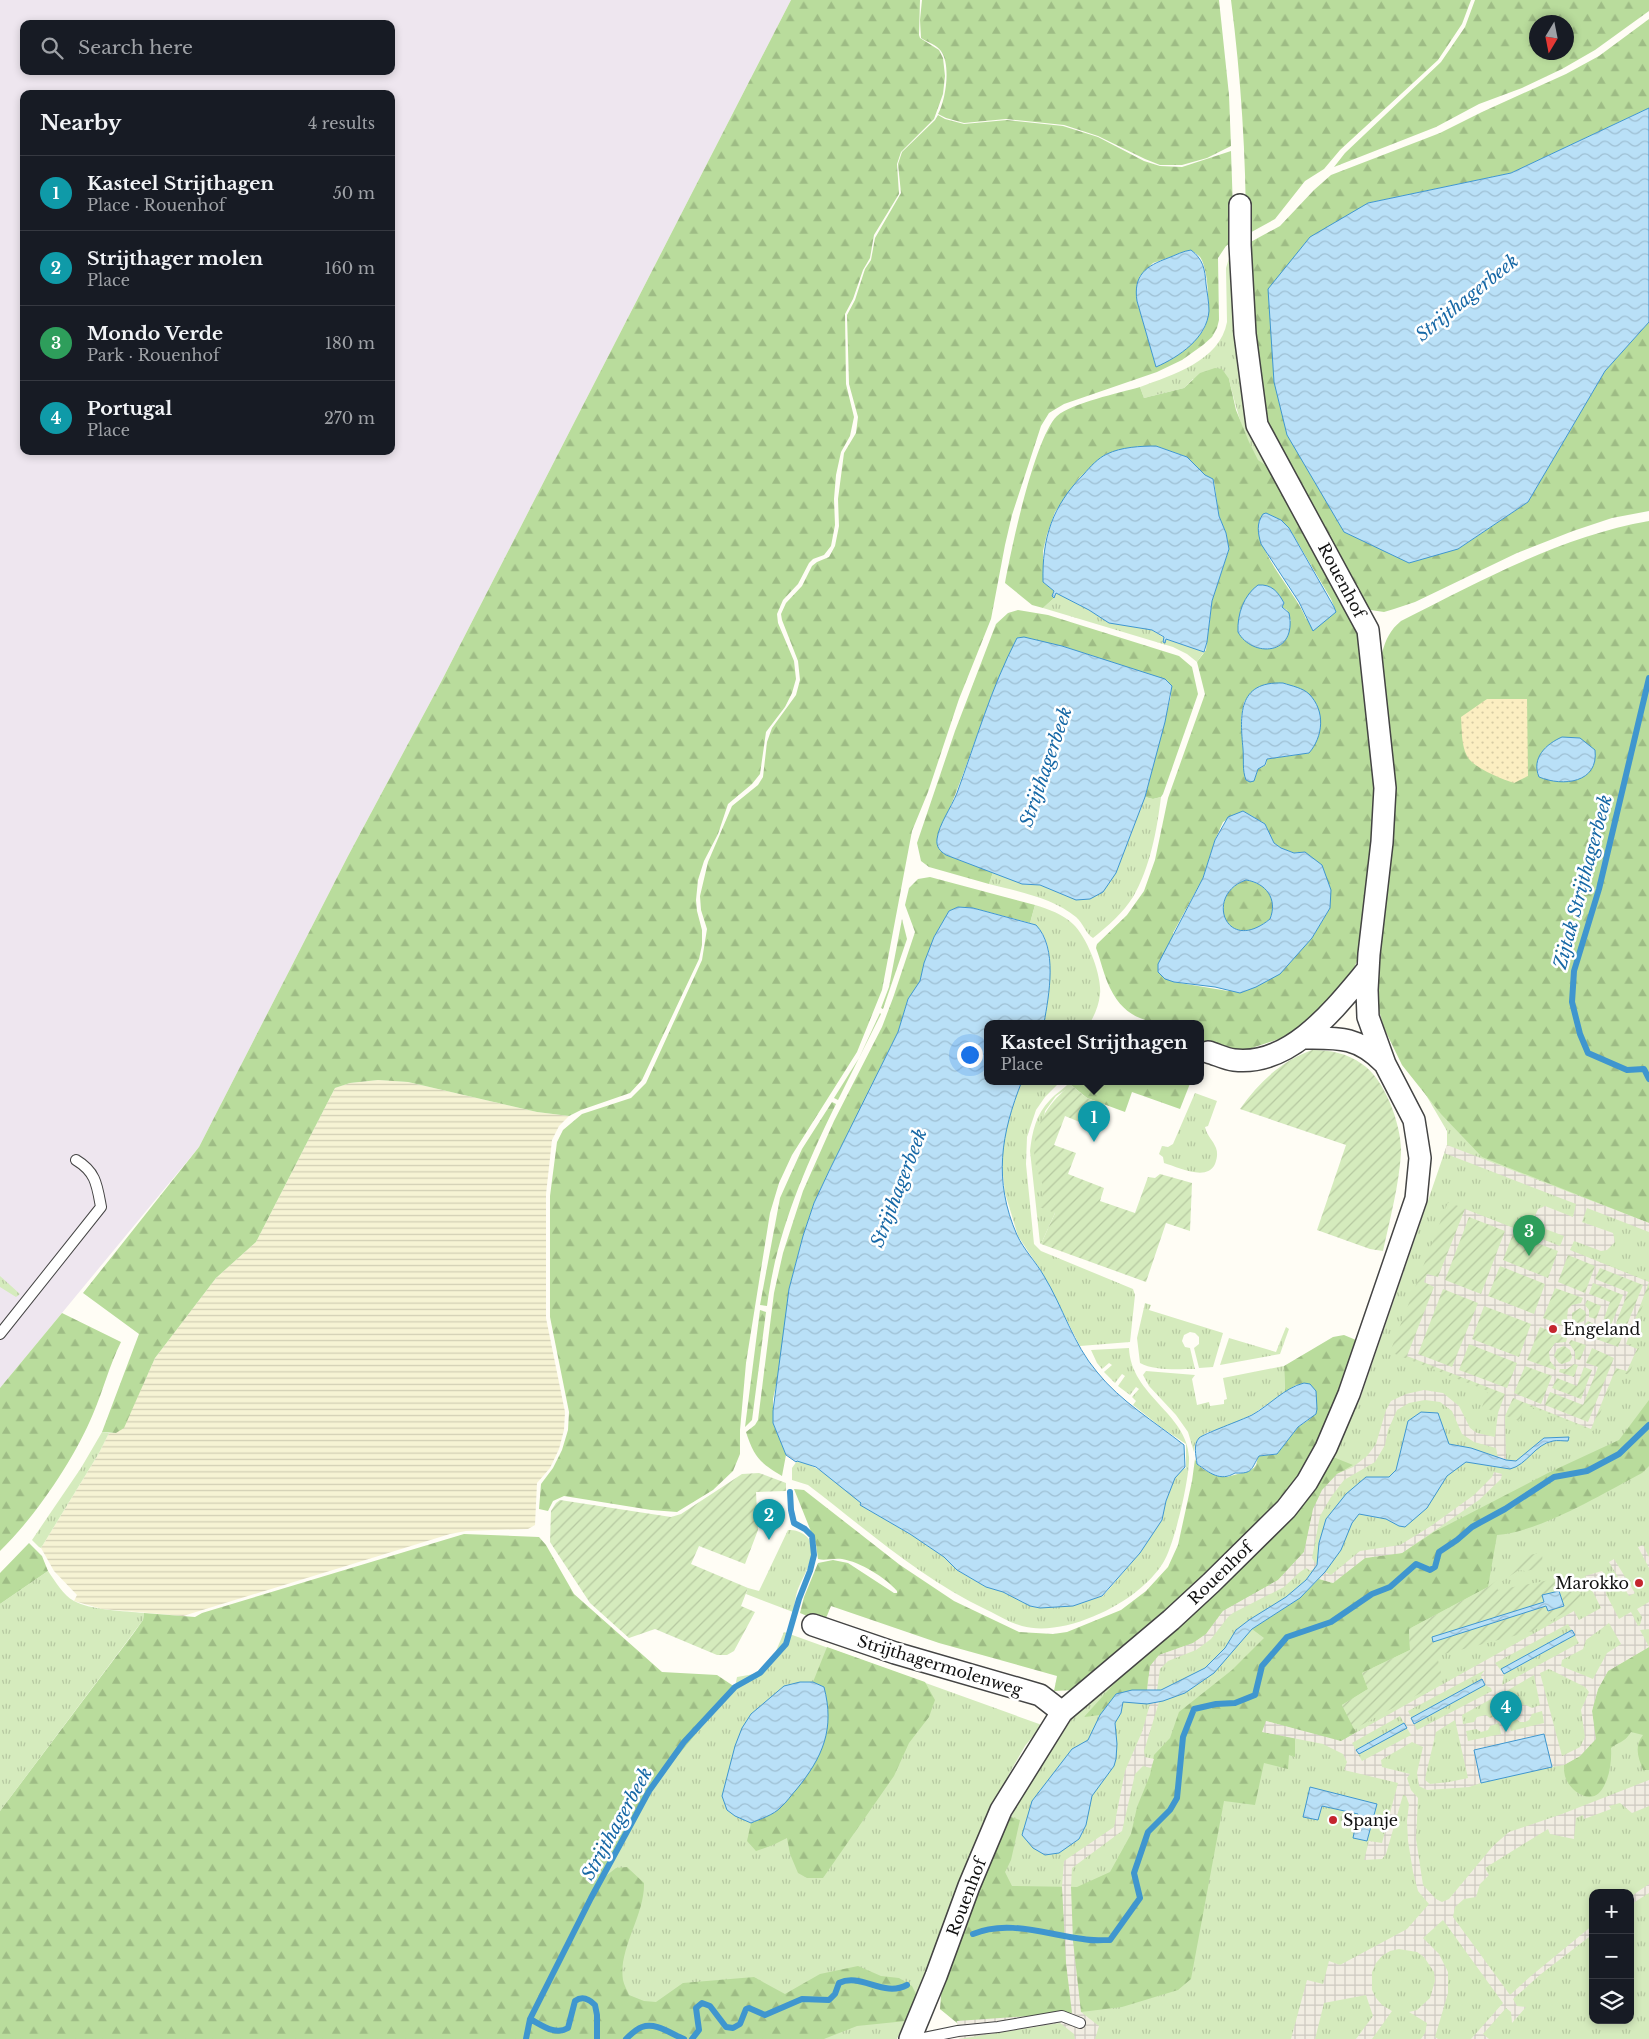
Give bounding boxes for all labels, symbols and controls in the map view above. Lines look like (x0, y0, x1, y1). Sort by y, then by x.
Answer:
north arrow (1529, 15, 1574, 60)
search box (20, 20, 395, 75)
icon: search (38, 34, 66, 62)
text: Search here (78, 36, 193, 59)
text: Nearby (40, 110, 121, 136)
text: 4 results (308, 113, 375, 133)
text: Kasteel Strijthagen (87, 172, 274, 195)
text: 1 (53, 183, 59, 203)
text: 50 m (333, 183, 375, 203)
text: Place · Rouenhof (87, 195, 225, 215)
text: Strijthager molen (87, 247, 263, 270)
water label: Strijthagerbeek (1411, 250, 1523, 346)
text: 2 (51, 258, 61, 278)
text: 160 m (324, 258, 375, 278)
text: Place (87, 270, 130, 290)
text: Mondo Verde (87, 322, 223, 345)
text: 3 (51, 333, 61, 353)
text: 180 m (325, 333, 375, 353)
text: Park · Rouenhof (87, 345, 220, 365)
text: Portugal (87, 397, 172, 420)
text: 4 (51, 408, 61, 428)
text: 270 m (324, 408, 375, 428)
text: Place (87, 420, 130, 440)
street label: Rouenhof (1314, 539, 1371, 623)
water label: Strijthagerbeek (1015, 704, 1077, 830)
water label: Zijtak Strijthagerbeek (1549, 792, 1617, 973)
popup (984, 1020, 1204, 1085)
text: Kasteel Strijthagen (1000, 1031, 1188, 1054)
your location (957, 1042, 983, 1068)
text: Place (1000, 1054, 1043, 1074)
pin: 1 (1078, 1101, 1110, 1142)
water label: Strijthagerbeek (866, 1125, 932, 1251)
pin: 3 (1513, 1215, 1545, 1256)
place label: Engeland (1563, 1319, 1640, 1339)
marker: Engeland (1547, 1323, 1559, 1335)
pin: 2 (753, 1499, 785, 1540)
street label: Rouenhof (1184, 1536, 1258, 1609)
place label: Marokko (1555, 1573, 1629, 1593)
marker: Marokko (1633, 1577, 1645, 1589)
street label: Strijthagermolenweg (855, 1630, 1025, 1700)
pin: 4 (1490, 1691, 1522, 1732)
water label: Strijthagerbeek (577, 1764, 657, 1884)
place label: Spanje (1343, 1810, 1398, 1830)
marker: Spanje (1327, 1814, 1339, 1826)
street label: Rouenhof (942, 1853, 991, 1939)
map controls (1589, 1889, 1634, 2024)
button: + (1589, 1889, 1634, 1934)
button: − (1589, 1934, 1634, 1979)
button: layers (1589, 1979, 1634, 2024)

